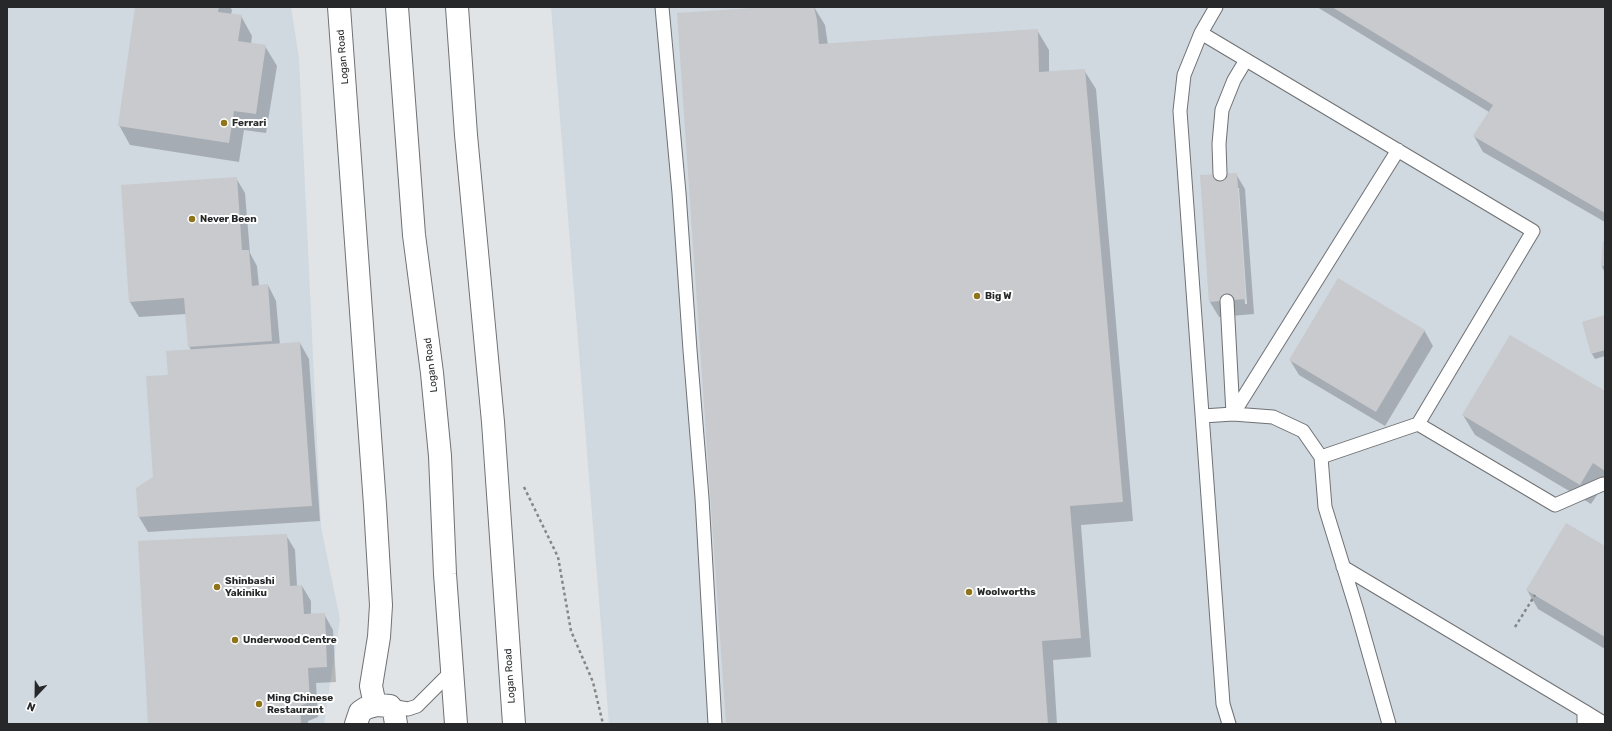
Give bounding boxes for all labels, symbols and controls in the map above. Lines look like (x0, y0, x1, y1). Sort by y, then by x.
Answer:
street label: Logan Road (335, 29, 351, 85)
place label: Ferrari (232, 117, 266, 129)
marker: Ferrari (219, 118, 229, 128)
place label: Never Been (200, 213, 257, 225)
marker: Never Been (187, 214, 197, 224)
place label: Big W (985, 290, 1012, 302)
marker: Big W (972, 291, 982, 301)
street label: Logan Road (422, 337, 440, 393)
place label: Shinbashi Yakiniku (225, 575, 275, 598)
marker: Shinbashi Yakiniku (212, 582, 222, 592)
place label: Woolworths (977, 586, 1036, 598)
marker: Woolworths (964, 587, 974, 597)
place label: Underwood Centre (243, 634, 337, 646)
marker: Underwood Centre (230, 635, 240, 645)
street label: Logan Road (502, 648, 518, 704)
north arrow (16, 675, 56, 715)
place label: Ming Chinese Restaurant (267, 692, 333, 716)
text: N (25, 699, 37, 714)
marker: Ming Chinese Restaurant (254, 699, 264, 709)

